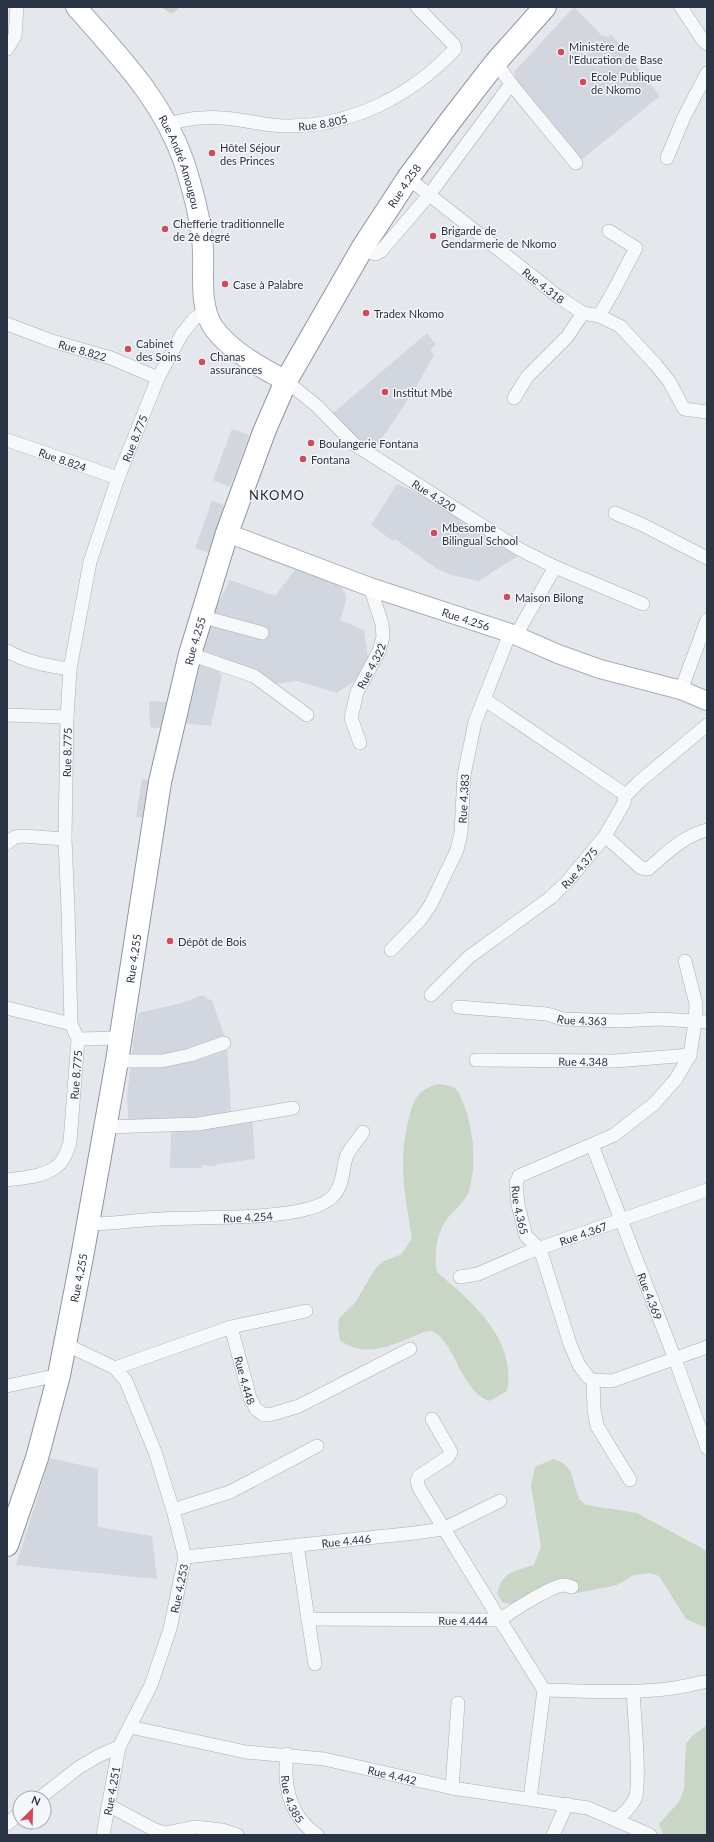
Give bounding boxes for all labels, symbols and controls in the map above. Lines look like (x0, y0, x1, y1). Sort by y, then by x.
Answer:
place label: Ministère de l'Education de Base (569, 40, 663, 66)
marker: Ministère de l'Education de Base (556, 47, 566, 57)
place label: Ecole Publique de Nkomo (591, 70, 662, 96)
marker: Ecole Publique de Nkomo (578, 77, 588, 87)
street label: Rue 8.805 (298, 111, 349, 132)
street label: Rue André Amougou (157, 112, 203, 210)
place label: Hôtel Séjour des Princes (220, 141, 280, 167)
marker: Hôtel Séjour des Princes (207, 148, 217, 158)
street label: Rue 4.258 (384, 161, 423, 209)
place label: Chefferie traditionnelle de 2è degré (173, 217, 285, 243)
marker: Chefferie traditionnelle de 2è degré (160, 224, 170, 234)
place label: Brigarde de Gendarmerie de Nkomo (441, 224, 557, 250)
marker: Brigarde de Gendarmerie de Nkomo (428, 231, 438, 241)
street label: Rue 4.318 (520, 265, 567, 306)
place label: Case à Palabre (233, 278, 303, 291)
marker: Case à Palabre (220, 279, 230, 289)
place label: Tradex Nkomo (374, 307, 444, 320)
marker: Tradex Nkomo (361, 308, 371, 318)
street label: Rue 8.822 (57, 337, 108, 363)
place label: Cabinet des Soins (136, 337, 181, 363)
marker: Cabinet des Soins (123, 344, 133, 354)
place label: Chanas assurances (210, 350, 263, 376)
marker: Chanas assurances (197, 357, 207, 367)
place label: Institut Mbé (393, 386, 453, 399)
marker: Institut Mbé (380, 387, 390, 397)
street label: Rue 8.775 (119, 413, 149, 463)
place label: Boulangerie Fontana (319, 437, 418, 450)
marker: Boulangerie Fontana (306, 438, 316, 448)
street label: Rue 8.824 (37, 445, 89, 473)
place label: Fontana (311, 453, 350, 466)
marker: Fontana (298, 454, 308, 464)
street label: Rue 4.320 (410, 476, 459, 514)
district label: NKOMO (249, 487, 305, 503)
place label: Mbesombe Bilingual School (442, 521, 518, 547)
marker: Mbesombe Bilingual School (429, 528, 439, 538)
place label: Maison Bilong (515, 591, 584, 604)
marker: Maison Bilong (502, 592, 512, 602)
street label: Rue 4.256 (440, 605, 492, 632)
street label: Rue 4.255 (181, 615, 208, 666)
street label: Rue 4.322 (354, 641, 387, 691)
street label: Rue 8.775 (60, 728, 73, 777)
street label: Rue 4.383 (455, 773, 471, 824)
street label: Rue 4.375 (558, 844, 600, 891)
street label: Rue 4.255 (123, 933, 143, 984)
place label: Dépôt de Bois (178, 935, 247, 948)
marker: Dépôt de Bois (165, 936, 175, 946)
street label: Rue 4.363 (555, 1011, 607, 1027)
street label: Rue 8.775 (67, 1049, 84, 1100)
street label: Rue 4.348 (558, 1054, 608, 1067)
street label: Rue 4.365 (510, 1185, 532, 1236)
street label: Rue 4.254 (223, 1208, 274, 1224)
street label: Rue 4.367 (557, 1219, 609, 1247)
street label: Rue 4.255 (67, 1252, 89, 1303)
street label: Rue 4.369 (636, 1271, 666, 1322)
street label: Rue 4.448 (233, 1354, 259, 1407)
street label: Rue 4.446 (321, 1531, 371, 1549)
street label: Rue 4.253 (167, 1563, 190, 1614)
street label: Rue 4.444 (438, 1613, 489, 1626)
street label: Rue 4.442 (367, 1763, 418, 1786)
street label: Rue 4.251 (100, 1765, 122, 1816)
street label: Rue 4.385 (280, 1775, 307, 1825)
north arrow (12, 1790, 52, 1830)
text: N (30, 1793, 43, 1808)

